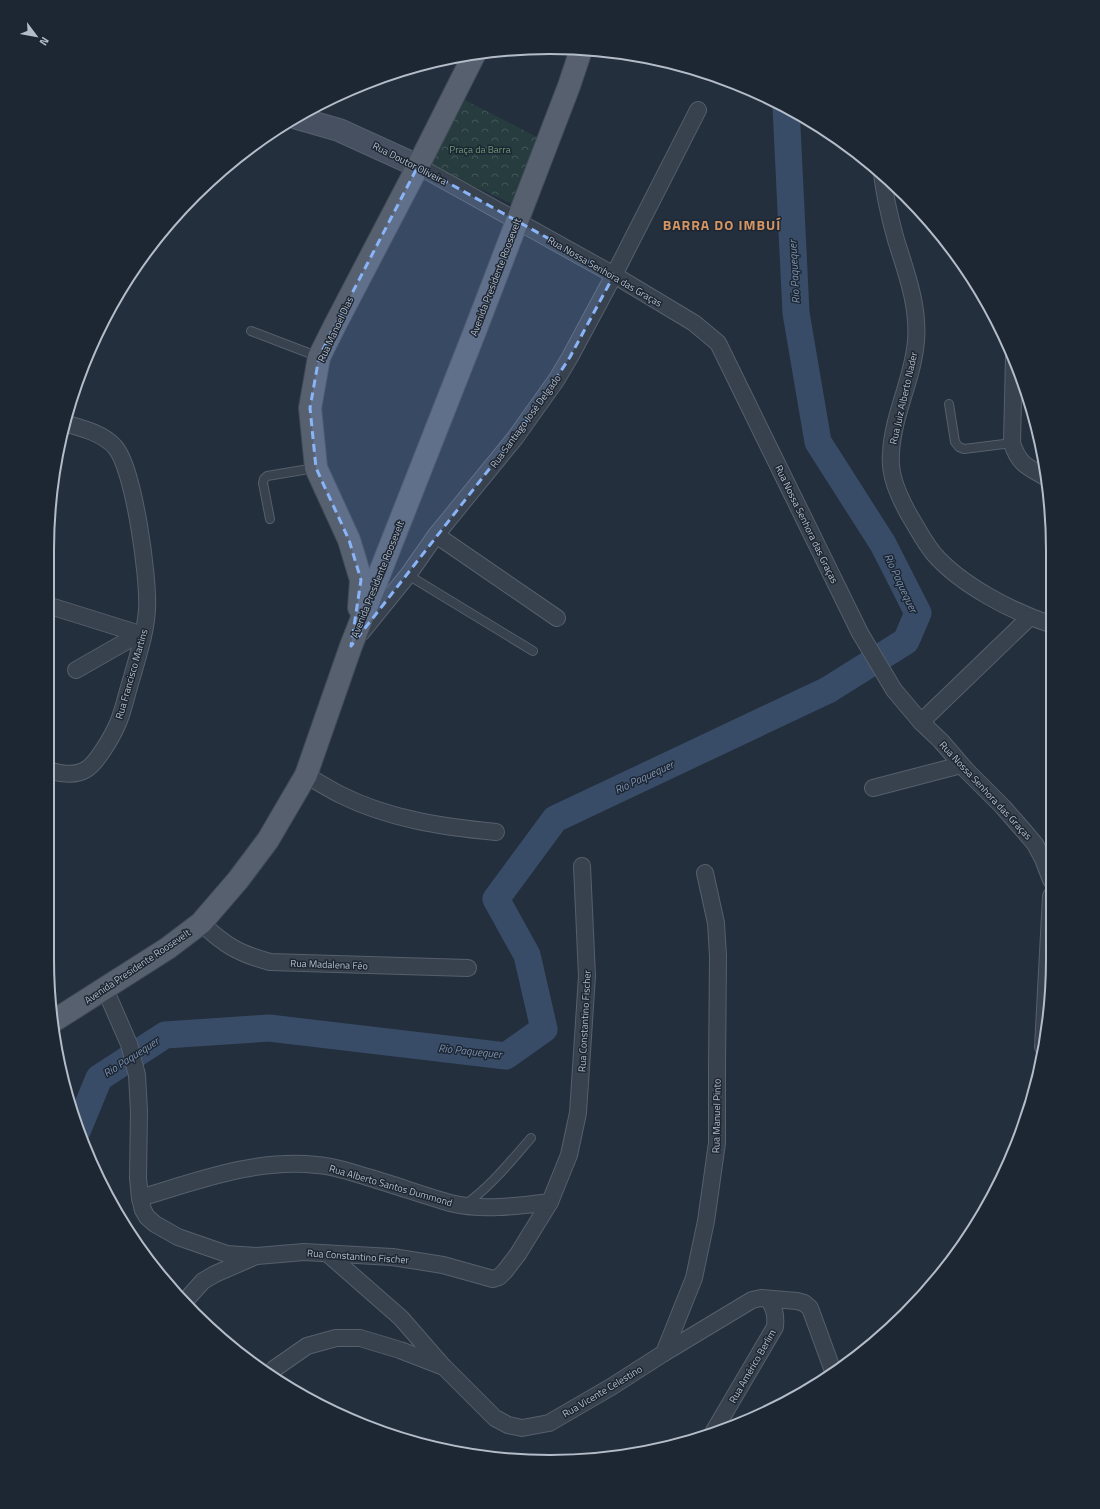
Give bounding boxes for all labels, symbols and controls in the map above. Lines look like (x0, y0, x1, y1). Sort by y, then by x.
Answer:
north arrow (16, 16, 56, 56)
text: N (36, 34, 53, 49)
street label: Rua Doutor Oliveira (370, 138, 450, 189)
park label: Praça da Barra (449, 142, 511, 157)
district label: BARRA DO IMBUÍ (663, 214, 781, 235)
street label: Avenida Presidente Roosevelt (466, 216, 525, 338)
street label: Rua Nossa Senhora das Graças (545, 232, 665, 311)
water label: Rio Paquequer (784, 238, 804, 304)
street label: Rua Manoel Dias (314, 294, 357, 364)
street label: Rua Juiz Alberto Nader (886, 350, 922, 446)
street label: Rua Santiago José Delgado (486, 371, 564, 471)
street label: Rua Nossa Senhora das Graças (771, 462, 842, 586)
street label: Avenida Presidente Roosevelt (347, 518, 408, 640)
water label: Rio Paquequer (880, 551, 922, 616)
street label: Rua Francisco Martins (111, 627, 152, 721)
street label: Rua Nossa Senhora das Graças (936, 738, 1036, 843)
water label: Rio Paquequer (612, 756, 677, 798)
street label: Avenida Presidente Roosevelt (81, 925, 194, 1008)
street label: Rua Madalena Féo (290, 956, 368, 973)
street label: Rua Constantino Fischer (574, 969, 595, 1072)
water label: Rio Paquequer (100, 1032, 163, 1081)
water label: Rio Paquequer (438, 1040, 504, 1062)
street label: Rua Manuel Pinto (708, 1079, 725, 1153)
street label: Rua Alberto Santos Dummond (328, 1161, 454, 1210)
street label: Rua Constantino Fischer (307, 1245, 410, 1268)
street label: Rua Américo Berlim (725, 1327, 780, 1406)
street label: Rua Vicente Celestino (559, 1362, 645, 1421)

